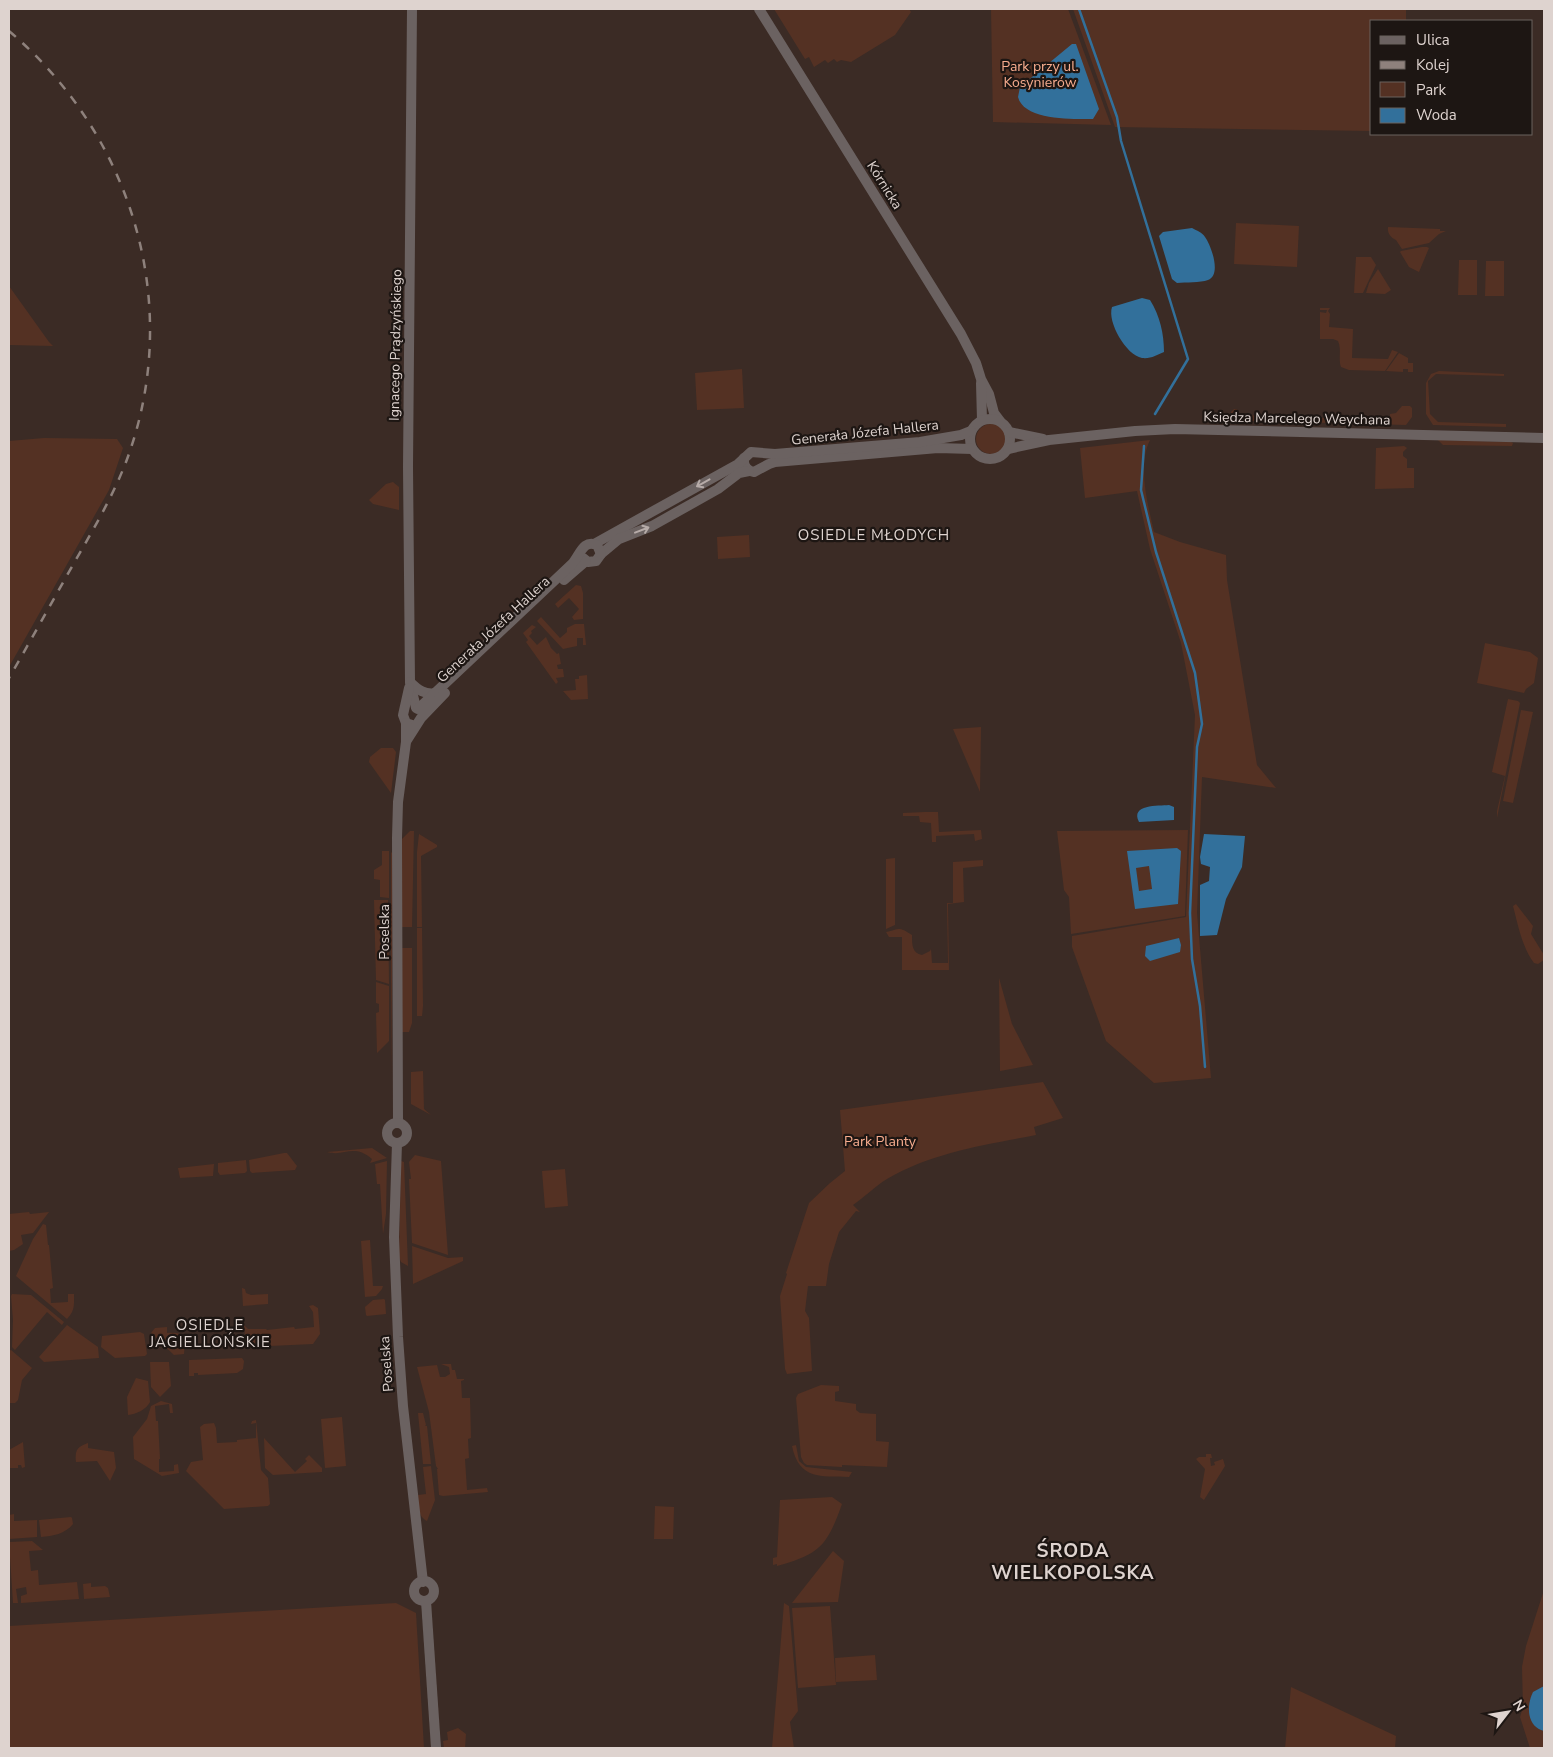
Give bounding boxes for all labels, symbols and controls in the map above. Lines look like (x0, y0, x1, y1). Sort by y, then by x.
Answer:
legend (1370, 20, 1533, 135)
text: Ulica (1416, 30, 1450, 50)
text: Kolej (1416, 55, 1449, 75)
park label: Park przy ul. Kosynierów (1001, 57, 1079, 92)
text: Park (1416, 80, 1446, 100)
text: Woda (1416, 105, 1457, 125)
street label: Kórnicka (862, 158, 907, 213)
street label: Ignacego Prądzyńskiego (385, 269, 406, 421)
street label: Księdza Marcelego Weychana (1203, 407, 1391, 430)
street label: Generała Józefa Hallera (790, 415, 940, 450)
one-way arrow (696, 479, 710, 489)
one-way arrow (634, 525, 649, 534)
district label: OSIEDLE MŁODYCH (798, 525, 950, 545)
street label: Generała Józefa Hallera (433, 572, 554, 687)
street label: Poselska (375, 904, 394, 960)
park label: Park Planty (844, 1132, 917, 1151)
district label: OSIEDLE JAGIELLOŃSKIE (148, 1315, 271, 1352)
street label: Poselska (375, 1336, 398, 1392)
district label: ŚRODA WIELKOPOLSKA (991, 1538, 1155, 1586)
north arrow (1483, 1687, 1533, 1737)
text: N (1508, 1696, 1530, 1715)

